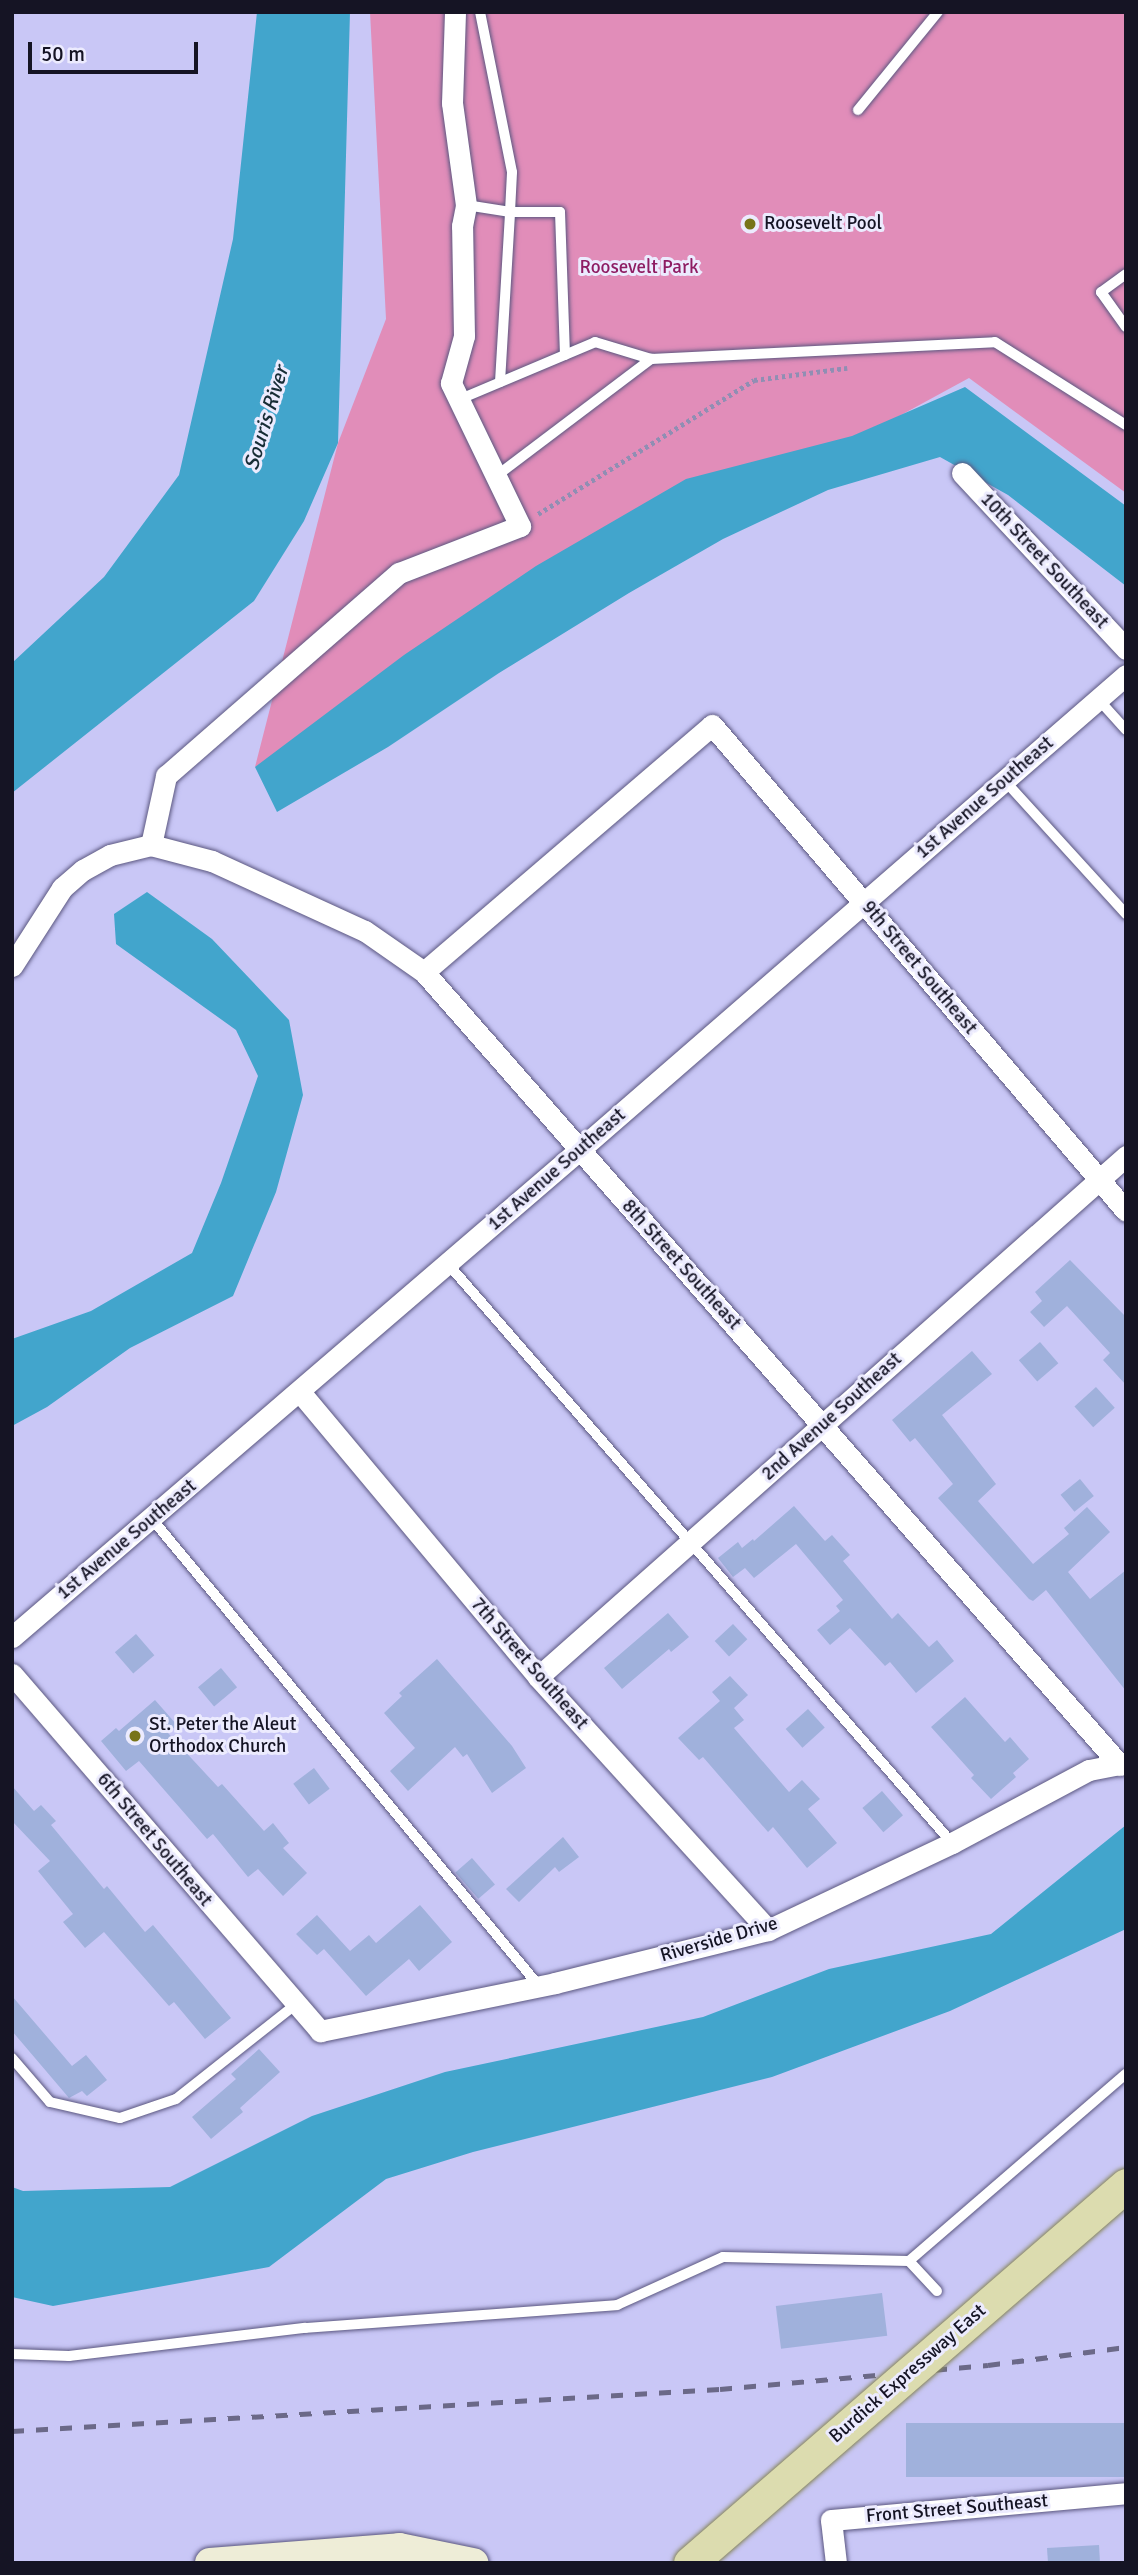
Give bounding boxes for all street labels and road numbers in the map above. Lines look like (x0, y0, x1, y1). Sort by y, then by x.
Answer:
street label: 10th Street Southeast (975, 488, 1113, 634)
street label: 1st Avenue Southeast (912, 732, 1058, 864)
street label: 9th Street Southeast (857, 897, 981, 1039)
street label: 1st Avenue Southeast (484, 1104, 630, 1236)
street label: 8th Street Southeast (617, 1195, 745, 1335)
street label: 2nd Avenue Southeast (757, 1348, 907, 1486)
street label: 1st Avenue Southeast (53, 1475, 201, 1605)
street label: 7th Street Southeast (466, 1593, 592, 1735)
street label: 6th Street Southeast (92, 1769, 216, 1911)
street label: Riverside Drive (658, 1912, 780, 1968)
street label: Burdick Expressway East (825, 2300, 991, 2448)
street label: Front Street Southeast (865, 2490, 1049, 2528)

